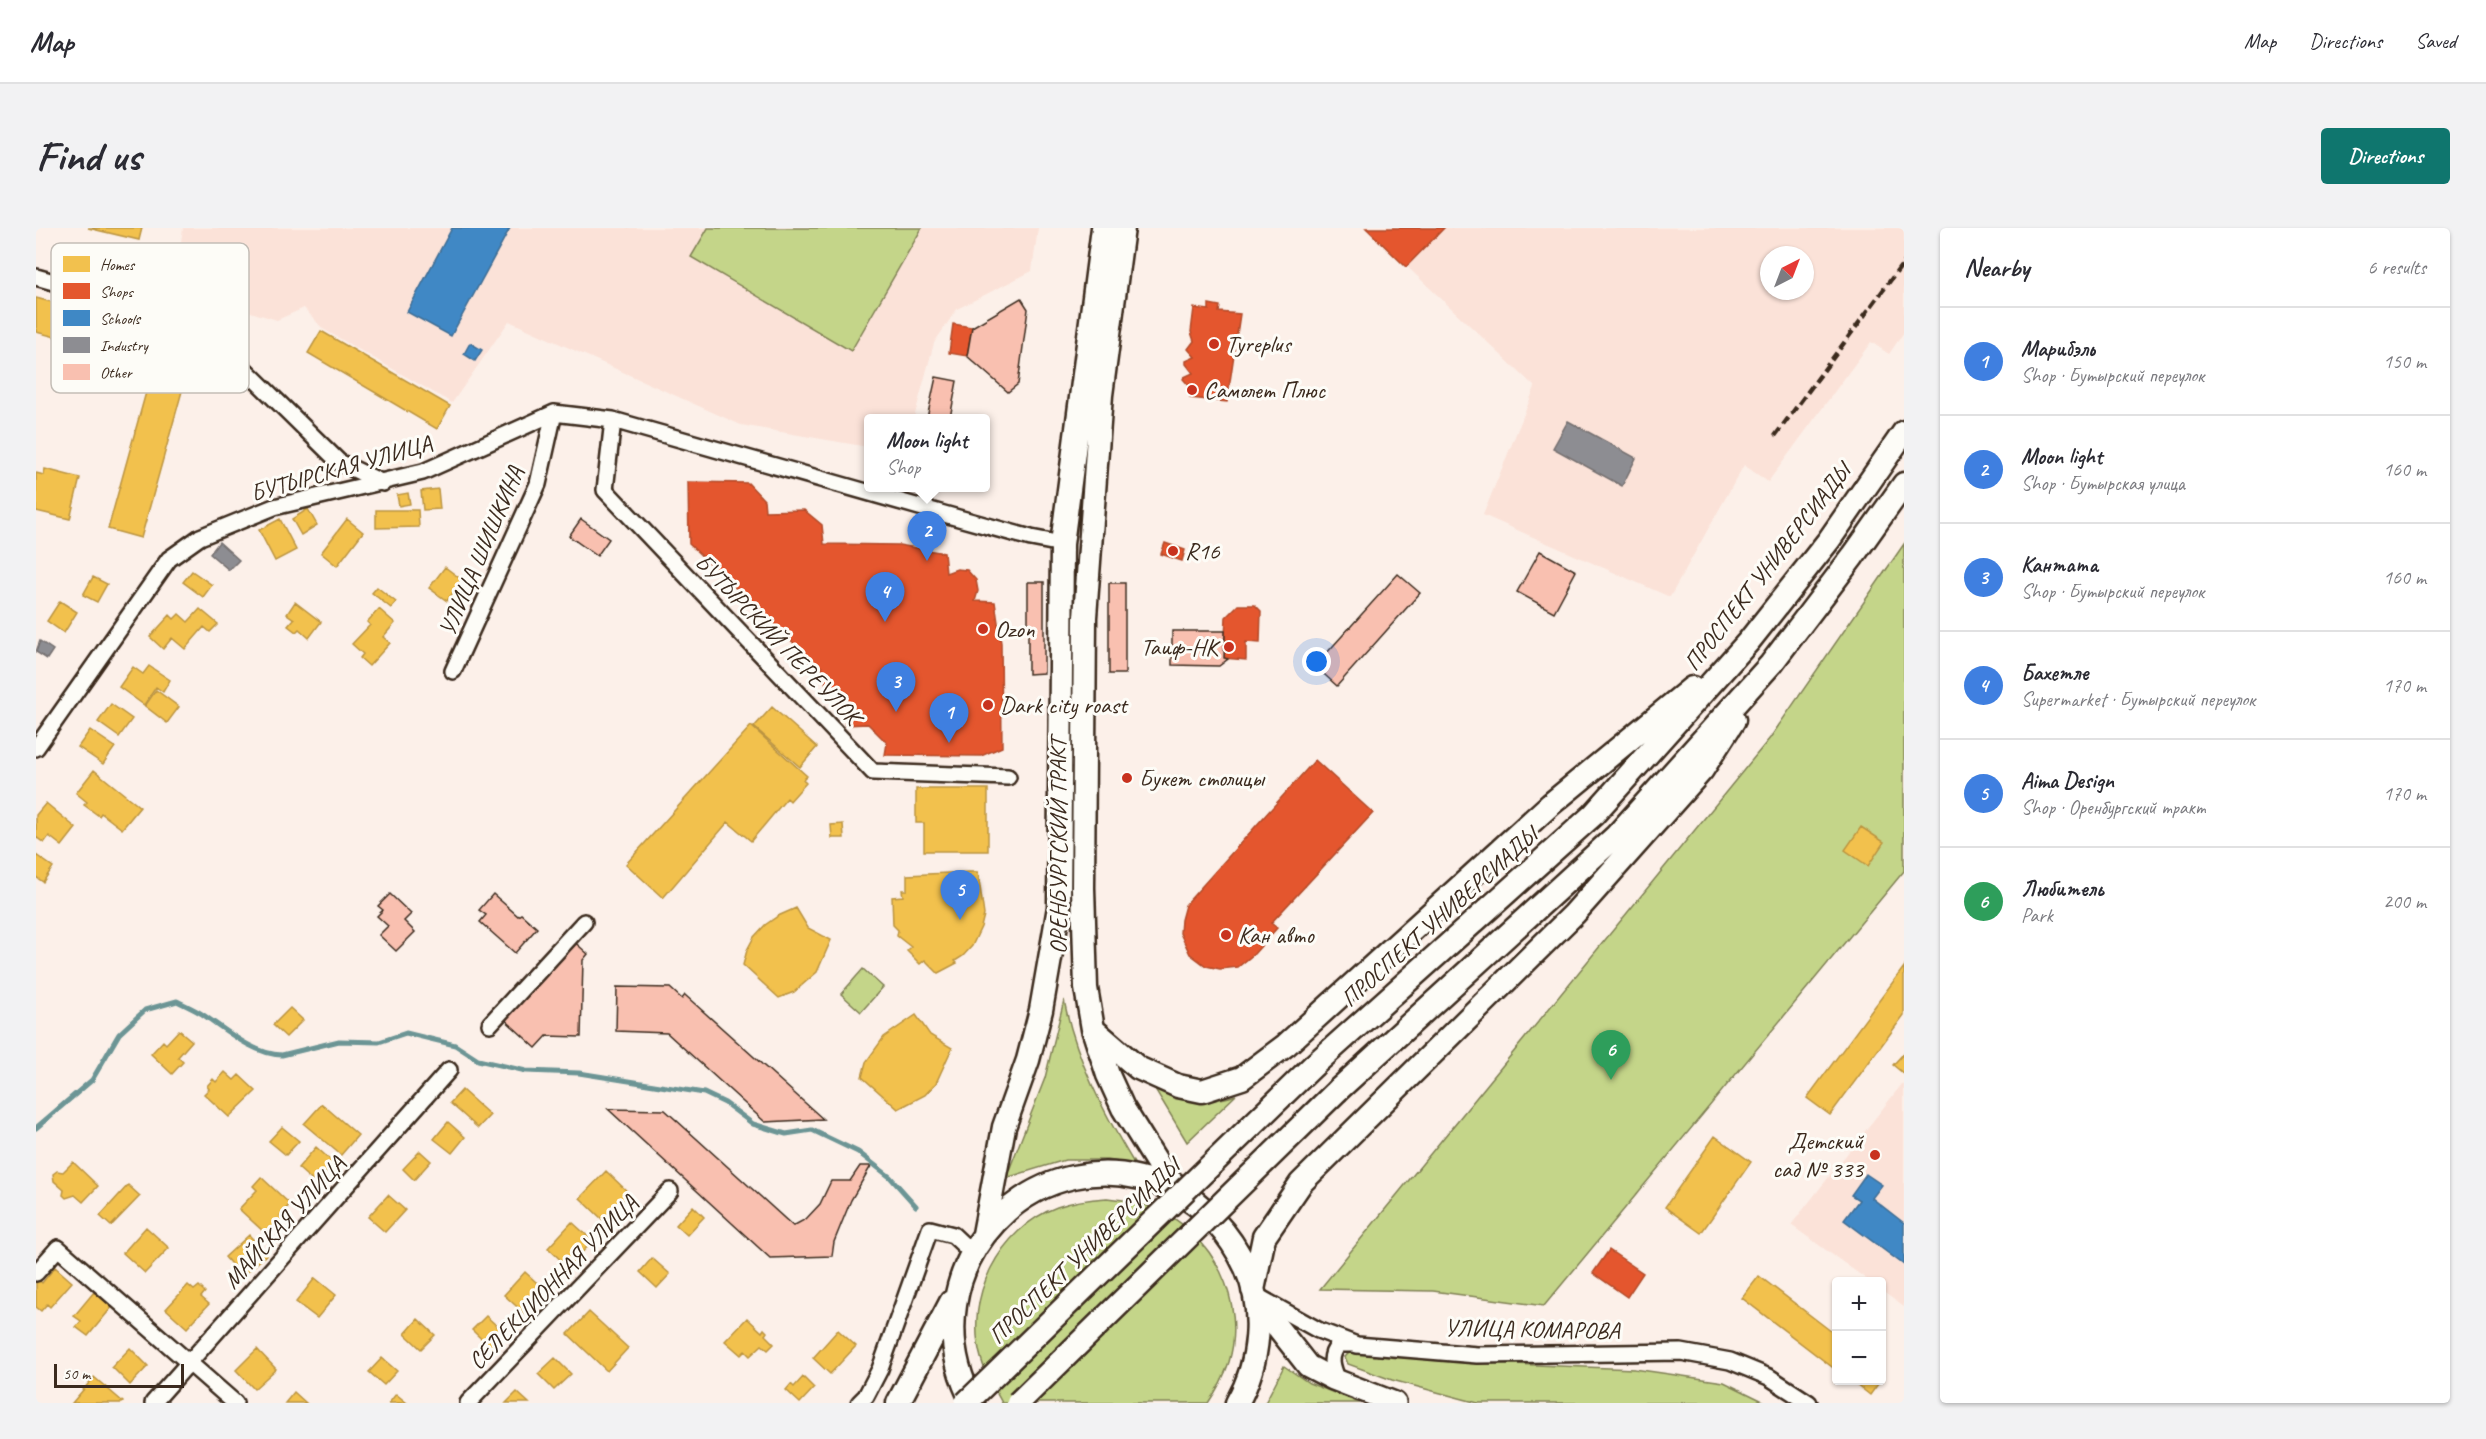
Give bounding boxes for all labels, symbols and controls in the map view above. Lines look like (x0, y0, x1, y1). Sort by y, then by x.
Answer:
text: Map (30, 24, 73, 59)
text: Map (2244, 28, 2276, 54)
text: Directions (2309, 28, 2382, 54)
text: Saved (2415, 28, 2456, 54)
button: Directions (2321, 128, 2450, 184)
text: Find us (36, 130, 141, 183)
legend (51, 243, 249, 393)
north arrow (1760, 246, 1814, 300)
text: Nearby (1964, 251, 2029, 284)
text: Homes (100, 255, 136, 275)
text: 6 results (2367, 255, 2426, 280)
text: Shops (100, 282, 134, 302)
text: Schools (100, 309, 141, 329)
place label: Tyreplus (1226, 329, 1292, 359)
text: Марибэль (2021, 335, 2095, 363)
text: Industry (100, 336, 149, 356)
marker: Tyreplus (1207, 337, 1221, 351)
text: 1 (1979, 349, 1988, 374)
text: 150 m (2383, 349, 2426, 374)
text: Other (100, 363, 133, 383)
text: Shop · Бутырский переулок (2021, 363, 2204, 388)
place label: Самолет Плюс (1204, 375, 1326, 405)
marker: Самолет Плюс (1185, 383, 1199, 397)
popup (864, 414, 990, 492)
text: Moon light (886, 427, 968, 455)
street label: БУТЫРСКАЯ УЛИЦА (247, 428, 436, 508)
text: Moon light (2021, 443, 2102, 471)
street label: ПРОСПЕКТ УНИВЕРСИАДЫ (1677, 454, 1860, 677)
text: Shop (886, 455, 920, 480)
text: 2 (1979, 457, 1988, 482)
text: 160 m (2383, 457, 2426, 482)
street label: УЛИЦА ШИШКИНА (432, 461, 531, 640)
text: Shop · Бутырская улица (2021, 471, 2185, 496)
pin: 2 (908, 512, 946, 561)
place label: R16 (1185, 536, 1221, 566)
marker: R16 (1166, 544, 1180, 558)
street label: БУТЫРСКИЙ ПЕРЕУЛОК (689, 547, 871, 734)
text: Кантата (2021, 551, 2098, 579)
text: 3 (1979, 565, 1988, 590)
text: 160 m (2383, 565, 2426, 590)
pin: 4 (866, 572, 904, 622)
text: Shop · Бутырский переулок (2021, 579, 2204, 604)
place label: Ozon (995, 614, 1035, 644)
marker: Ozon (976, 622, 990, 636)
place label: Таиф-НК (1141, 632, 1221, 662)
marker: Таиф-НК (1222, 640, 1236, 654)
your location (1302, 647, 1331, 676)
text: Бахетле (2021, 659, 2089, 687)
pin: 3 (876, 662, 916, 712)
text: 4 (1979, 673, 1988, 698)
text: 170 m (2383, 673, 2426, 698)
text: Supermarket · Бутырский переулок (2021, 687, 2255, 712)
place label: Dark city roast (1000, 690, 1129, 720)
pin: 1 (930, 694, 968, 743)
marker: Dark city roast (981, 698, 995, 712)
street label: ОРЕНБУРГСКИЙ ТРАКТ (1043, 733, 1073, 954)
place label: Букет столицы (1139, 763, 1266, 793)
text: Aima Design (2021, 767, 2114, 795)
marker: Букет столицы (1120, 771, 1134, 785)
text: 5 (1979, 781, 1988, 806)
text: 170 m (2383, 781, 2426, 806)
text: Shop · Оренбургский тракт (2021, 795, 2205, 820)
street label: ПРОСПЕКТ УНИВЕРСИАДЫ (1334, 818, 1547, 1013)
pin: 5 (940, 870, 980, 920)
text: Любитель (2021, 875, 2104, 903)
text: 6 (1979, 889, 1988, 914)
text: 200 m (2383, 889, 2426, 914)
text: Park (2021, 903, 2053, 928)
place label: Кан авто (1238, 920, 1315, 950)
marker: Кан авто (1219, 928, 1233, 942)
pin: 6 (1592, 1030, 1630, 1080)
place label: Детский сад № 333 (1773, 1126, 1865, 1184)
marker: Детский сад № 333 (1868, 1148, 1882, 1162)
street label: МАЙСКАЯ УЛИЦА (216, 1149, 352, 1295)
street label: ПРОСПЕКТ УНИВЕРСИАДЫ (982, 1149, 1189, 1350)
street label: СЕЛЕКЦИОННАЯ УЛИЦА (462, 1188, 645, 1376)
map controls (1832, 1277, 1886, 1385)
button: + (1832, 1277, 1886, 1331)
street label: УЛИЦА КОМАРОВА (1444, 1312, 1621, 1346)
button: − (1832, 1331, 1886, 1385)
scale bar (54, 1361, 184, 1388)
text: 50 m (63, 1364, 90, 1384)

